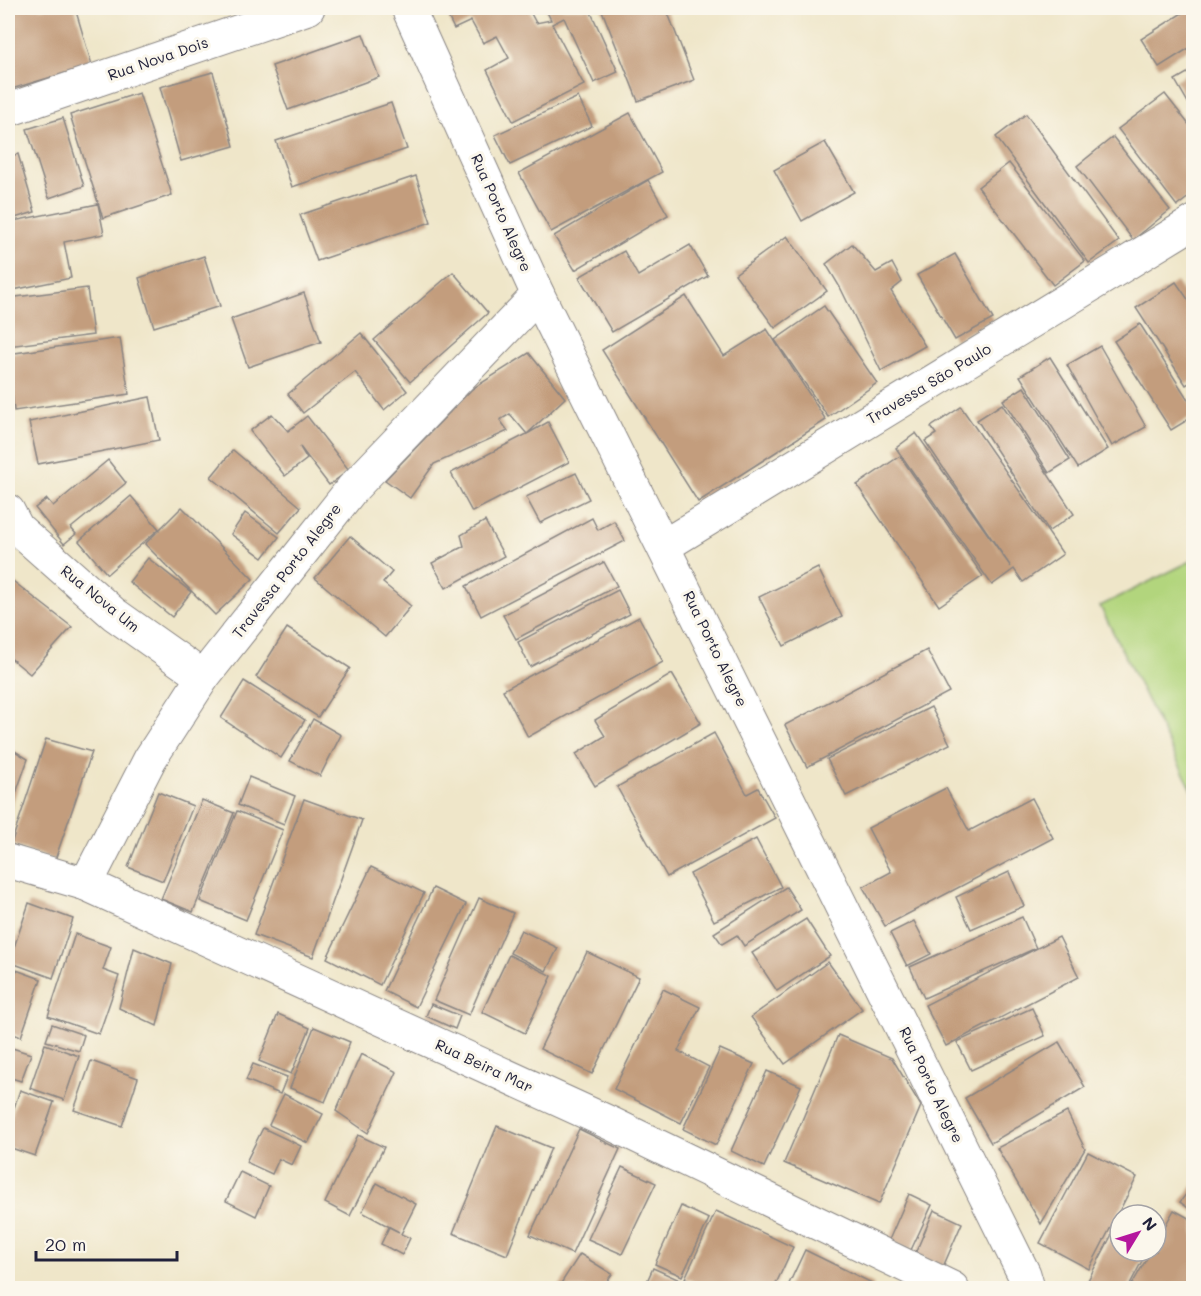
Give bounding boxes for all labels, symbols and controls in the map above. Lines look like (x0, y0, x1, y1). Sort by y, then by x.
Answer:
street label: Rua Nova Dois (105, 31, 211, 85)
street label: Rua Porto Alegre (467, 151, 537, 275)
street label: Travessa São Paulo (862, 338, 995, 428)
street label: Travessa Porto Alegre (227, 499, 345, 642)
street label: Rua Nova Um (57, 560, 144, 636)
street label: Rua Porto Alegre (679, 587, 753, 710)
street label: Rua Porto Alegre (895, 1023, 969, 1146)
street label: Rua Beira Mar (432, 1034, 537, 1096)
north arrow (1108, 1203, 1168, 1263)
text: N (1138, 1212, 1162, 1235)
scale bar (36, 1224, 177, 1262)
text: 20 m (45, 1232, 86, 1256)

